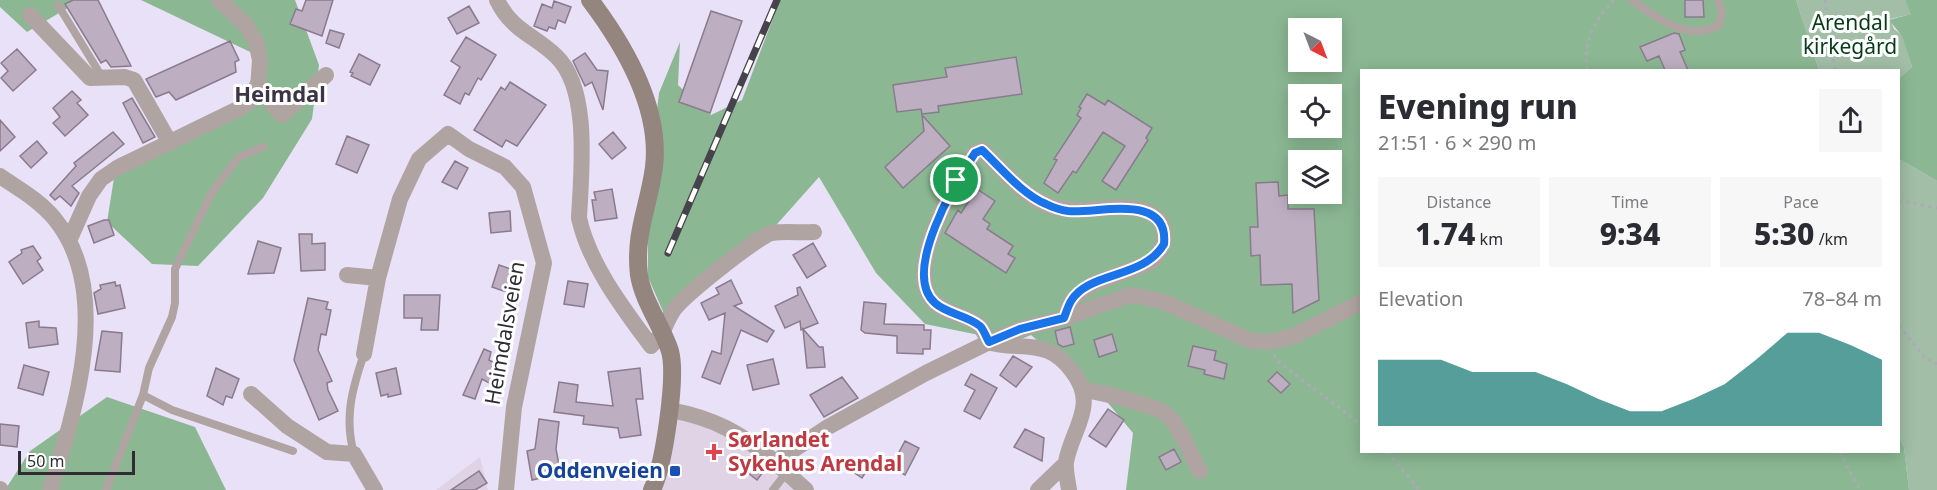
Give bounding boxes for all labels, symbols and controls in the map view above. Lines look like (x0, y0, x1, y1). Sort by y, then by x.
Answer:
park label: Arendal kirkegård (1803, 8, 1897, 60)
north arrow (1288, 18, 1342, 72)
map controls (1288, 18, 1342, 204)
district label: Heimdal (234, 78, 326, 108)
button: locate (1288, 84, 1342, 138)
text: Evening run (1378, 84, 1578, 129)
button: share (1819, 89, 1882, 152)
text: 21:51 · 6 × 290 m (1378, 129, 1536, 156)
button: layers (1288, 150, 1342, 204)
pin (930, 154, 981, 205)
icon: arrive (939, 163, 972, 196)
text: Distance (1427, 191, 1491, 213)
text: Time (1611, 191, 1649, 213)
text: Pace (1783, 191, 1819, 213)
text: 1.74 (1415, 213, 1475, 254)
text: 9:34 (1600, 213, 1660, 254)
text: 5:30 (1754, 213, 1814, 254)
text: km (1475, 228, 1503, 250)
text: /km (1814, 228, 1848, 250)
street label: Heimdalsveien (478, 259, 530, 407)
text: Elevation (1378, 285, 1463, 312)
text: 78–84 m (1802, 285, 1882, 312)
place label: Sørlandet Sykehus Arendal (728, 425, 902, 477)
marker: Sørlandet Sykehus Arendal (705, 443, 723, 461)
scale bar (18, 448, 135, 476)
text: 50 m (27, 450, 64, 472)
place label: Oddenveien (537, 456, 663, 484)
marker: Oddenveien (668, 464, 682, 478)

